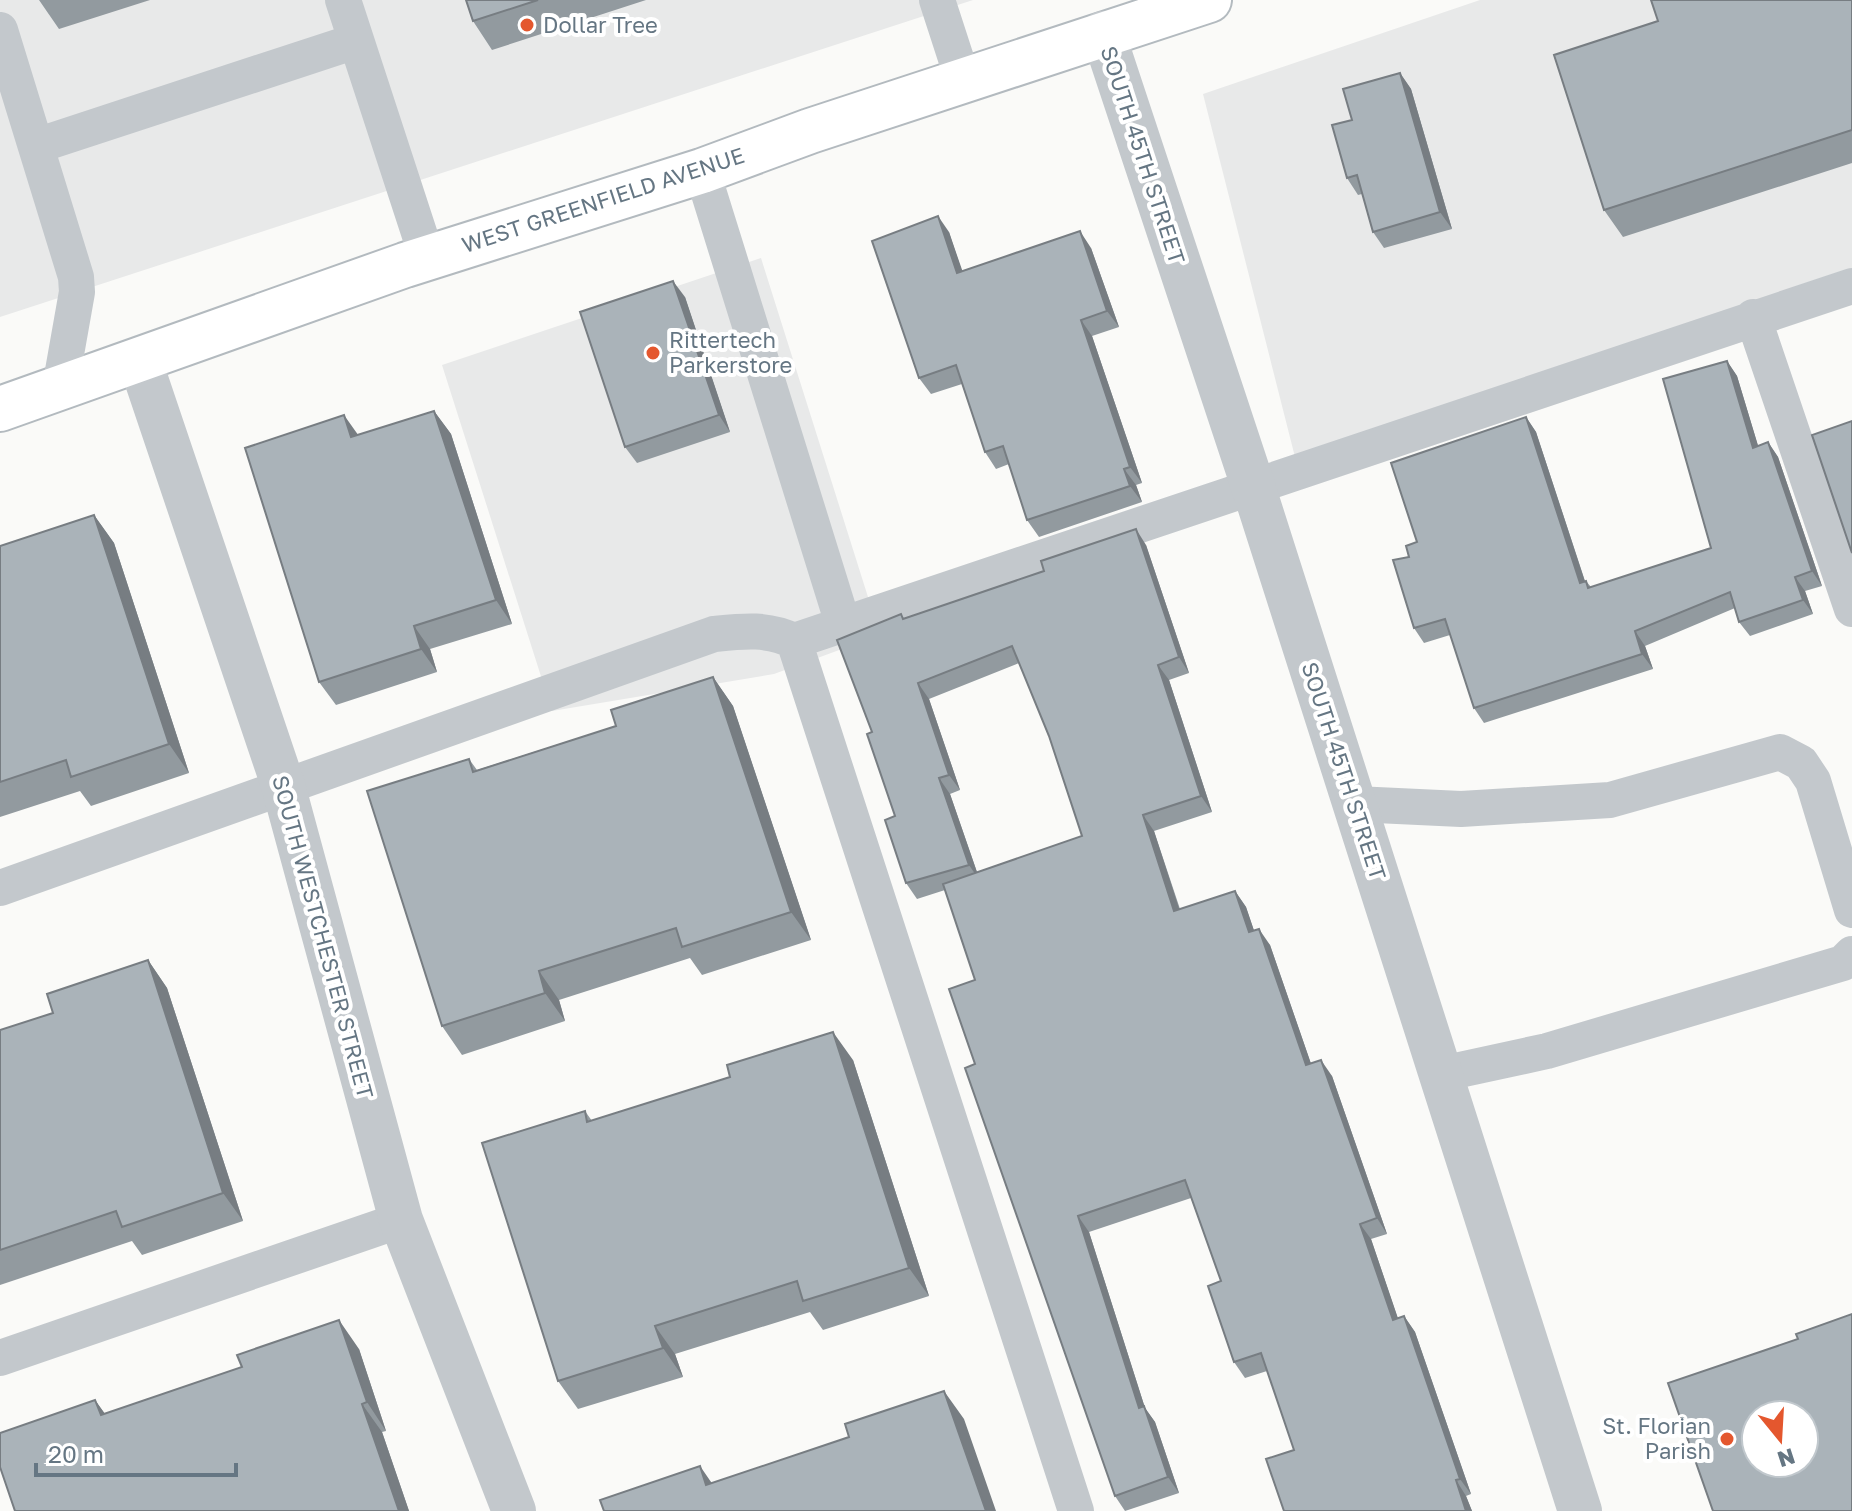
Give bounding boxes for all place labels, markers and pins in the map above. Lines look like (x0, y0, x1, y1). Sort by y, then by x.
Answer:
place label: Dollar Tree (543, 11, 658, 38)
marker: Dollar Tree (518, 16, 536, 34)
place label: Rittertech Parkerstore (669, 326, 792, 378)
marker: Rittertech Parkerstore (644, 344, 662, 362)
place label: St. Florian Parish (1602, 1412, 1711, 1464)
marker: St. Florian Parish (1718, 1430, 1736, 1448)

